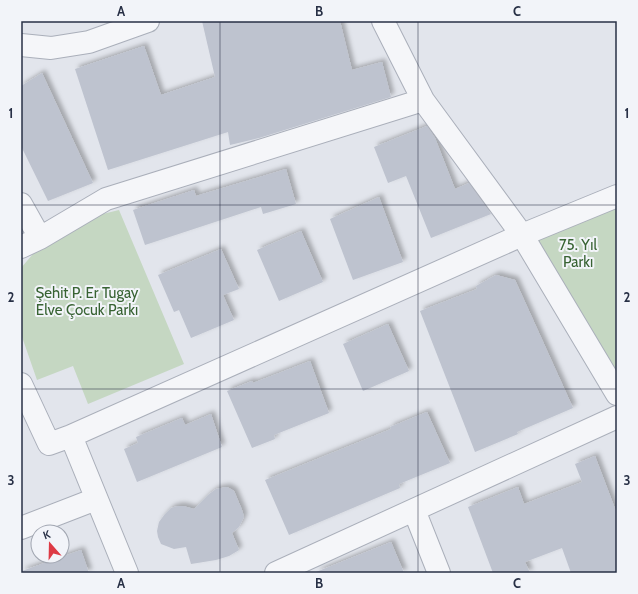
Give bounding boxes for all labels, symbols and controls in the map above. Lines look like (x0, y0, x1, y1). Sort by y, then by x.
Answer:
text: A (117, 3, 126, 19)
text: B (315, 3, 323, 19)
text: C (513, 3, 521, 19)
text: 1 (9, 105, 13, 121)
text: 1 (625, 105, 629, 121)
park label: 75. Yıl Parkı (559, 236, 597, 271)
park label: Şehit P. Er Tugay Elve Çocuk Parkı (36, 284, 139, 319)
text: 2 (8, 289, 15, 305)
text: 2 (624, 289, 631, 305)
text: 3 (7, 472, 15, 488)
text: 3 (623, 472, 631, 488)
north arrow (30, 524, 70, 564)
text: K (41, 527, 52, 542)
text: A (117, 575, 126, 591)
text: B (315, 575, 323, 591)
text: C (513, 575, 521, 591)

